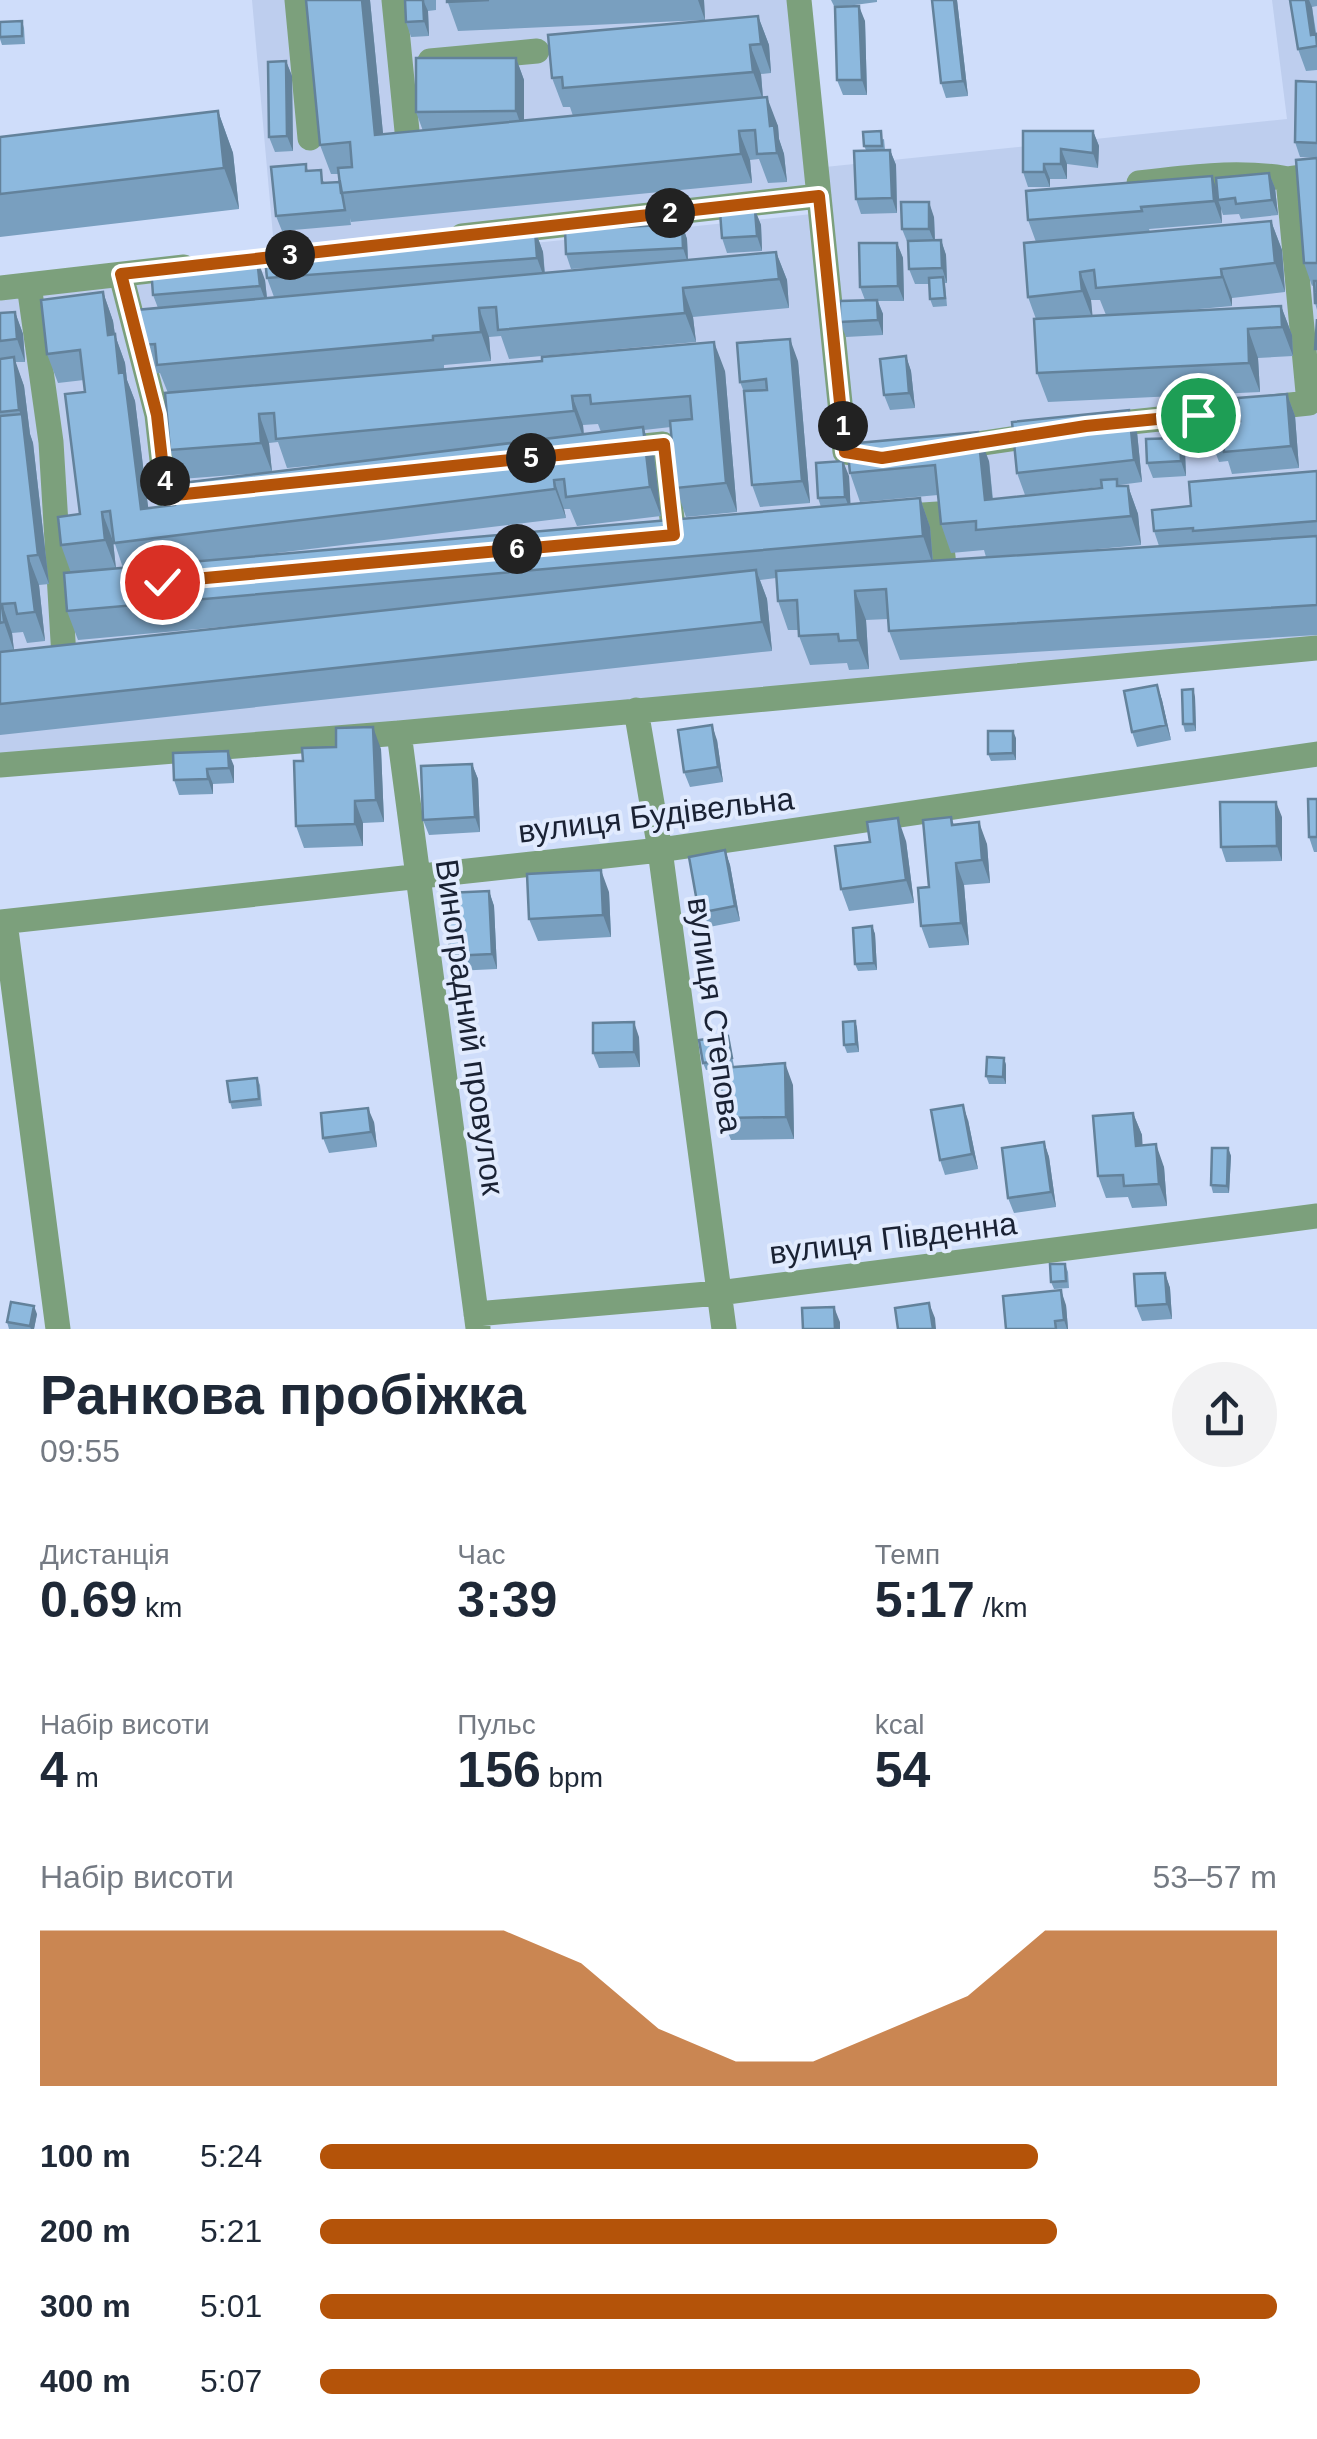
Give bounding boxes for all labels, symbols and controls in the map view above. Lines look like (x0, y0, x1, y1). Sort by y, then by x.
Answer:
pin: 2 (645, 188, 695, 238)
text: 2 (662, 197, 678, 228)
pin: 3 (265, 230, 315, 280)
text: 3 (282, 239, 298, 270)
pin (1156, 373, 1241, 458)
icon: arrive (1171, 388, 1226, 443)
pin: 1 (818, 401, 868, 451)
text: 1 (835, 410, 851, 441)
pin: 5 (506, 433, 556, 483)
text: 5 (523, 442, 539, 473)
pin: 4 (140, 456, 190, 506)
text: 4 (157, 465, 173, 496)
pin: 6 (492, 524, 542, 574)
text: 6 (509, 533, 525, 564)
pin (120, 540, 205, 625)
icon: check (135, 555, 190, 610)
street label: вулиця Будівельна (516, 780, 796, 850)
street label: Виноградний провулок (429, 857, 512, 1198)
street label: вулиця Степова (681, 895, 749, 1135)
street label: вулиця Південна (767, 1205, 1019, 1271)
button: share (1172, 1362, 1277, 1467)
text: Ранкова пробіжка (40, 1364, 526, 1426)
text: 09:55 (40, 1433, 120, 1469)
text: Дистанція (40, 1539, 170, 1570)
text: Час (457, 1539, 506, 1570)
text: Темп (875, 1539, 940, 1570)
text: 0.69 (40, 1572, 137, 1628)
text: 3:39 (457, 1572, 557, 1628)
text: 5:17 (875, 1572, 975, 1628)
text: km (137, 1592, 182, 1623)
text: /km (975, 1592, 1028, 1623)
text: Набір висоти (40, 1709, 210, 1740)
text: Пульс (457, 1709, 536, 1740)
text: kcal (875, 1709, 924, 1740)
text: 4 (40, 1742, 68, 1798)
text: 156 (457, 1742, 541, 1798)
text: 54 (875, 1742, 930, 1798)
text: m (68, 1762, 99, 1793)
text: bpm (541, 1762, 603, 1793)
text: Набір висоти (40, 1859, 234, 1895)
text: 53–57 m (1152, 1859, 1277, 1895)
text: 100 m (40, 2138, 131, 2174)
text: 5:24 (200, 2138, 262, 2174)
text: 200 m (40, 2213, 131, 2249)
text: 5:21 (200, 2213, 262, 2249)
text: 300 m (40, 2288, 131, 2324)
text: 5:01 (200, 2288, 262, 2324)
text: 400 m (40, 2363, 131, 2399)
text: 5:07 (200, 2363, 262, 2399)

